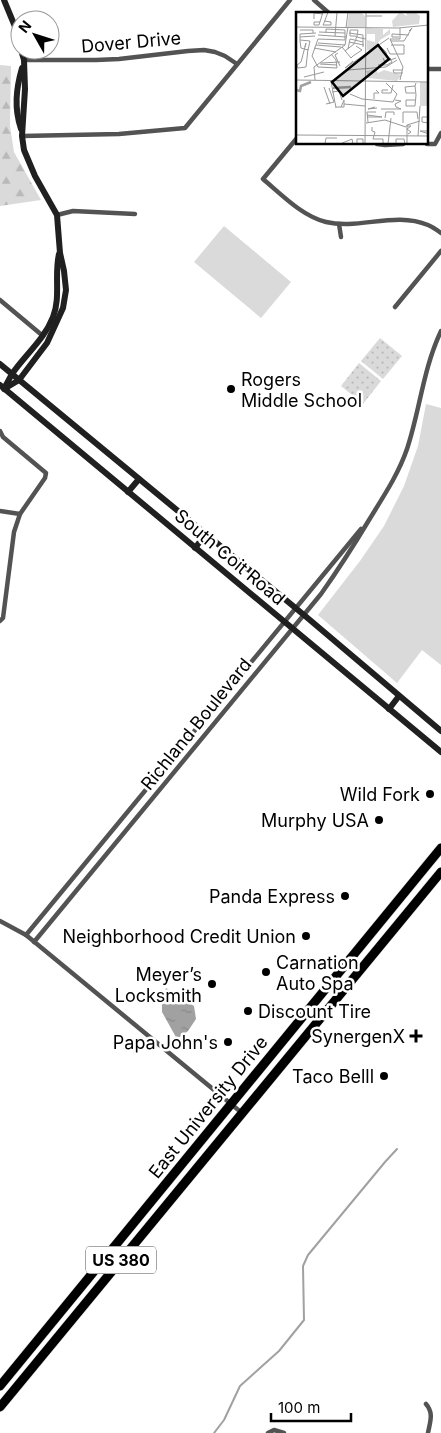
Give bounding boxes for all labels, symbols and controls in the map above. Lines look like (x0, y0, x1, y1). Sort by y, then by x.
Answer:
north arrow (10, 10, 60, 60)
inset map (296, 12, 428, 145)
text: N (15, 17, 34, 36)
street label: Dover Drive (80, 27, 182, 57)
place label: Rogers Middle School (241, 369, 362, 411)
marker: Rogers Middle School (225, 383, 237, 395)
street label: South Coit Road (171, 505, 289, 609)
street label: Richland Boulevard (136, 654, 256, 794)
place label: Wild Fork (340, 784, 420, 805)
marker: Wild Fork (424, 788, 436, 800)
place label: Murphy USA (261, 810, 369, 831)
marker: Murphy USA (373, 814, 385, 826)
place label: Panda Express (209, 886, 335, 907)
marker: Panda Express (339, 890, 351, 902)
place label: Neighborhood Credit Union (62, 926, 296, 947)
marker: Neighborhood Credit Union (300, 930, 312, 942)
place label: Carnation Auto Spa (276, 952, 359, 994)
place label: Meyer’s Locksmith (115, 964, 202, 1006)
marker: Carnation Auto Spa (260, 966, 272, 978)
marker: Meyer’s Locksmith (206, 978, 218, 990)
place label: Discount Tire (258, 1001, 371, 1022)
marker: Discount Tire (242, 1005, 254, 1017)
place label: SynergenX (311, 1026, 405, 1047)
marker: SynergenX (409, 1029, 423, 1043)
place label: Papa John's (113, 1032, 218, 1053)
street label: East University Drive (144, 1032, 272, 1182)
marker: Papa John's (222, 1036, 234, 1048)
place label: Taco Belll (292, 1066, 374, 1087)
marker: Taco Belll (378, 1070, 390, 1082)
road number: US 380 (86, 1246, 156, 1274)
scale bar (271, 1390, 351, 1422)
text: 100 m (278, 1398, 320, 1417)

